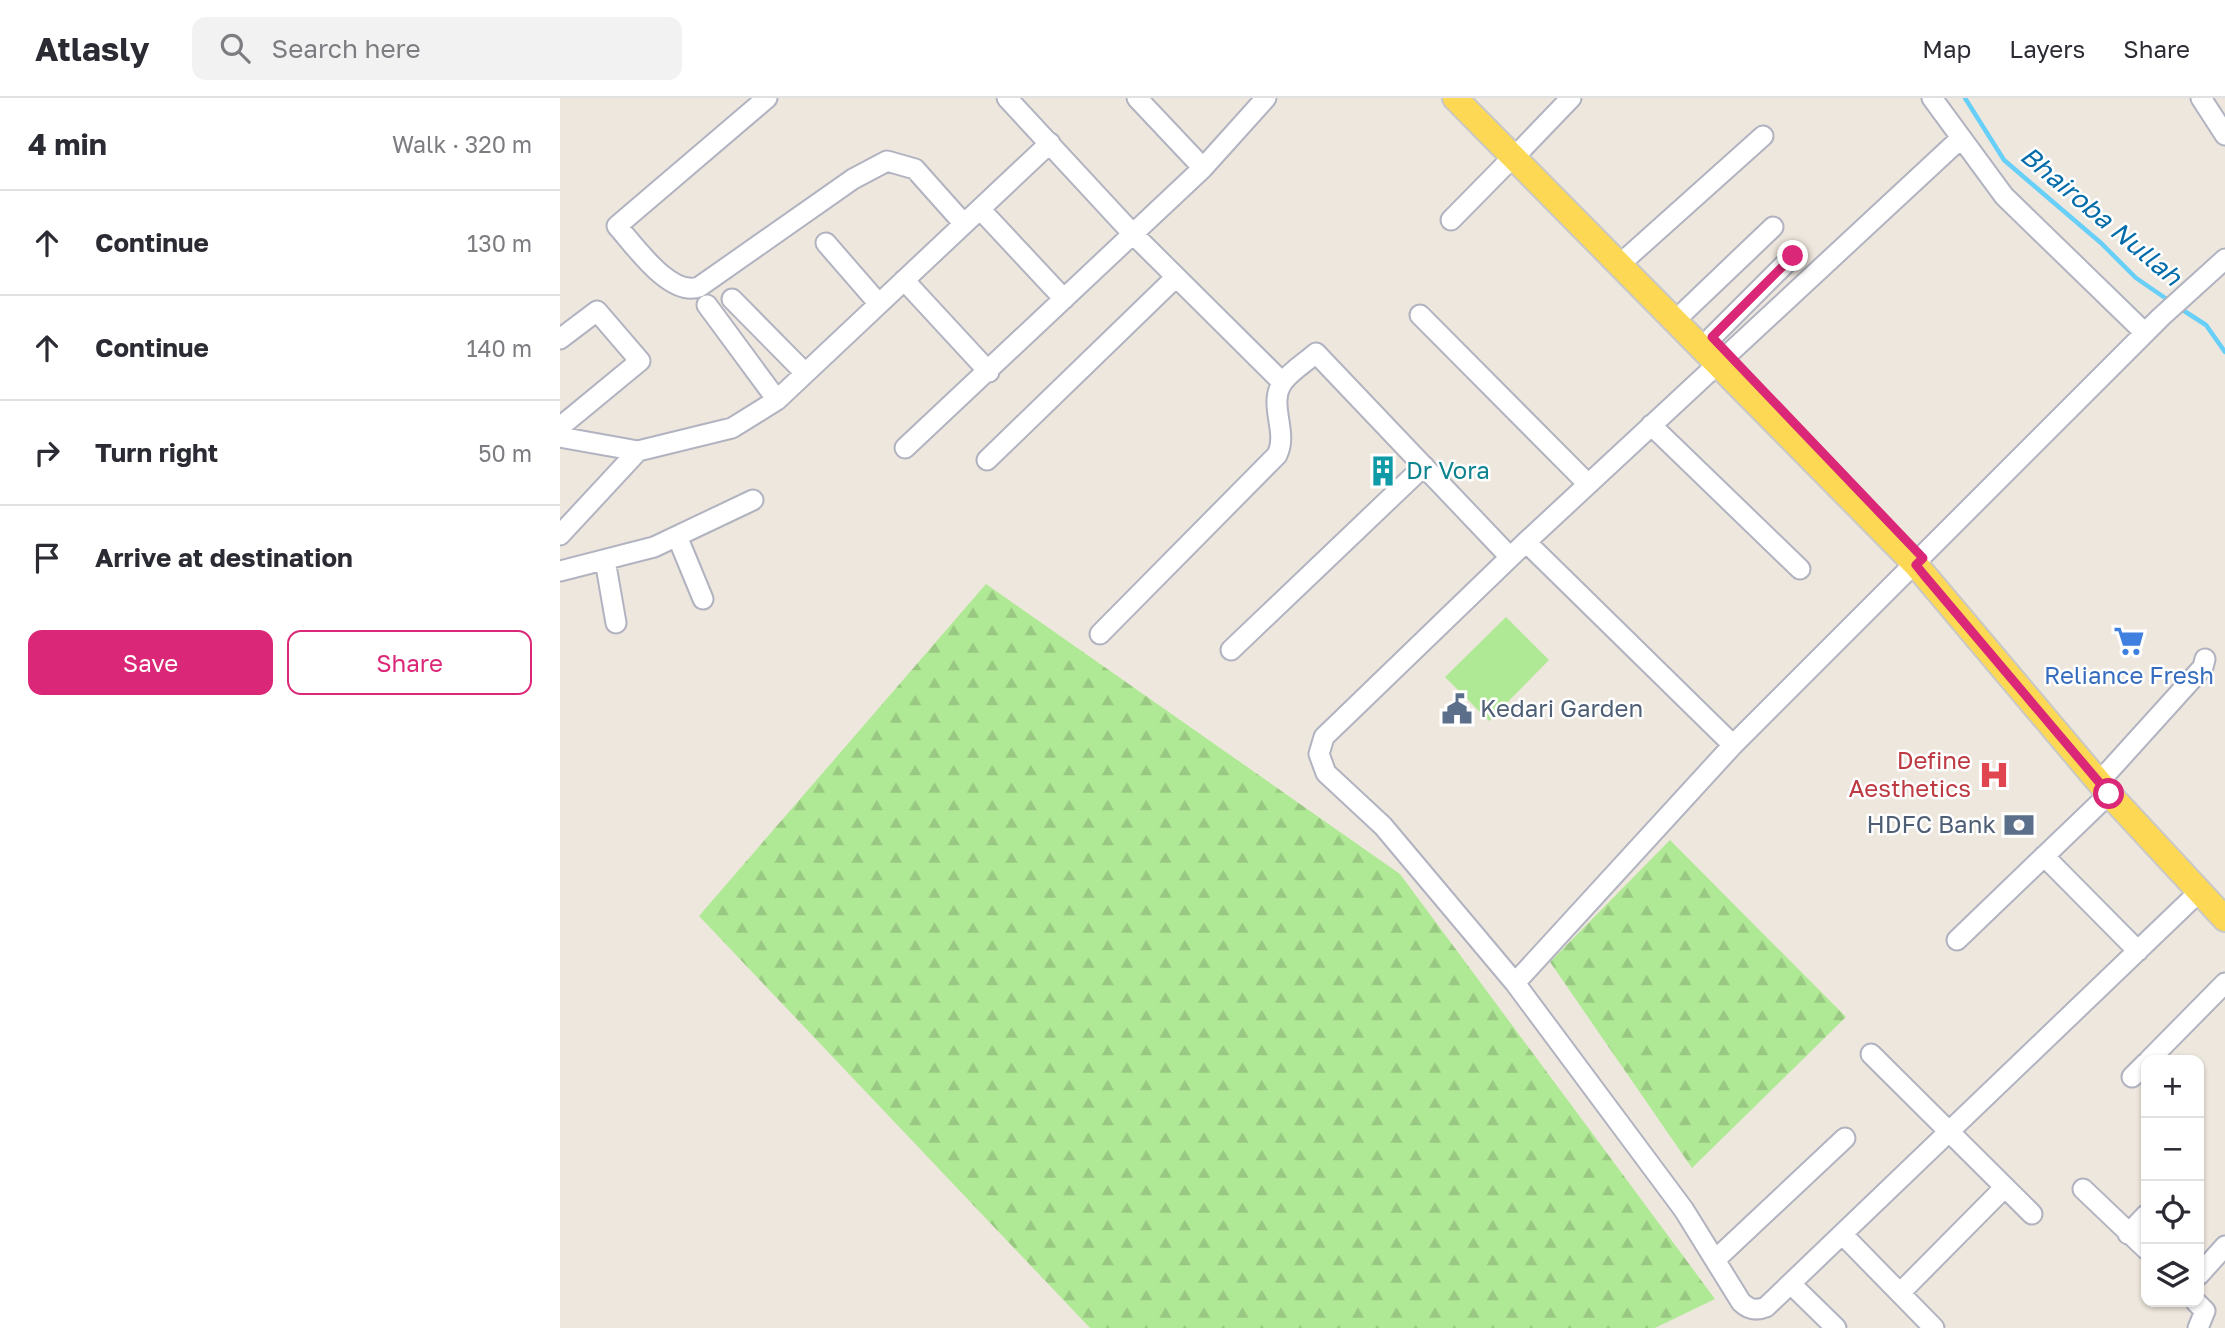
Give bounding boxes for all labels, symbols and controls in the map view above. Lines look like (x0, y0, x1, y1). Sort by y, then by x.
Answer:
search box (192, 17, 682, 80)
text: Atlasly (35, 29, 150, 68)
icon: search (216, 29, 254, 67)
text: Search here (272, 33, 421, 64)
text: Map (1922, 34, 1971, 63)
text: Layers (2009, 34, 2085, 63)
text: Share (2123, 34, 2190, 63)
text: 4 min (28, 126, 107, 162)
text: Walk · 320 m (392, 130, 532, 158)
water label: Bhairoba Nullah (2015, 139, 2189, 293)
icon: ahead (28, 224, 66, 262)
text: Continue (95, 227, 209, 258)
text: 130 m (467, 229, 532, 257)
route end (1777, 240, 1808, 271)
icon: ahead (28, 329, 66, 367)
text: Continue (95, 332, 209, 363)
text: 140 m (466, 334, 532, 362)
icon: right (28, 434, 66, 472)
text: Turn right (95, 437, 218, 468)
text: 50 m (478, 439, 532, 467)
building icon: Dr Vora (1366, 454, 1400, 488)
place label: Dr Vora (1406, 455, 1490, 484)
icon: arrive (28, 539, 66, 577)
text: Arrive at destination (95, 542, 353, 573)
supermarket icon: Reliance Fresh (2112, 624, 2146, 658)
button: Save (28, 630, 273, 695)
button: Share (287, 630, 532, 695)
place label: Reliance Fresh (2044, 660, 2214, 689)
public building icon: Kedari Garden (1440, 692, 1474, 726)
place label: Kedari Garden (1480, 693, 1643, 722)
place label: Define Aesthetics (1848, 745, 1971, 802)
hospital icon: Define Aesthetics (1977, 758, 2011, 792)
route start (2093, 778, 2124, 809)
bank icon: HDFC Bank (2002, 808, 2036, 842)
place label: HDFC Bank (1867, 809, 1996, 838)
map controls (2141, 1055, 2204, 1307)
button: + (2141, 1055, 2204, 1118)
button: − (2141, 1118, 2204, 1181)
button: locate (2141, 1181, 2204, 1244)
button: layers (2141, 1244, 2204, 1307)

